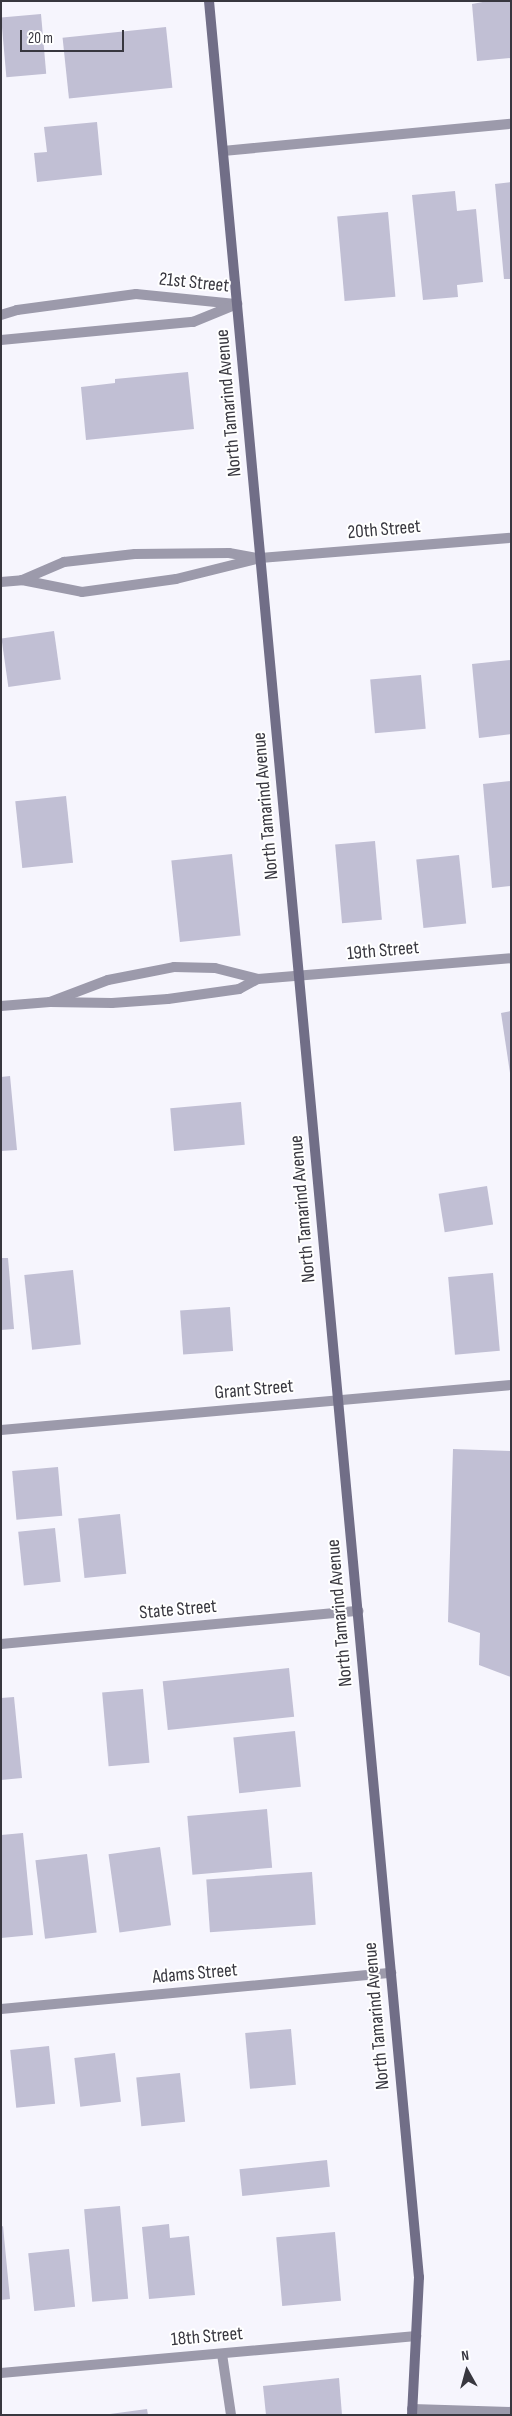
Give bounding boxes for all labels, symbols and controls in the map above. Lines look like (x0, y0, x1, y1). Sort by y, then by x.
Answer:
scale bar (22, 20, 126, 52)
text: 20 m (28, 29, 53, 48)
street label: 21st Street (158, 268, 230, 298)
street label: North Tamarind Avenue (211, 328, 247, 478)
street label: 20th Street (346, 515, 422, 545)
street label: North Tamarind Avenue (248, 731, 284, 881)
street label: 19th Street (346, 936, 420, 966)
street label: North Tamarind Avenue (285, 1134, 321, 1284)
street label: Grant Street (214, 1375, 294, 1405)
street label: North Tamarind Avenue (322, 1538, 358, 1688)
street label: State Street (138, 1595, 218, 1625)
street label: North Tamarind Avenue (359, 1941, 395, 2091)
street label: Adams Street (152, 1959, 238, 1989)
street label: 18th Street (170, 2323, 244, 2351)
north arrow (442, 2346, 492, 2396)
text: N (460, 2347, 470, 2365)

